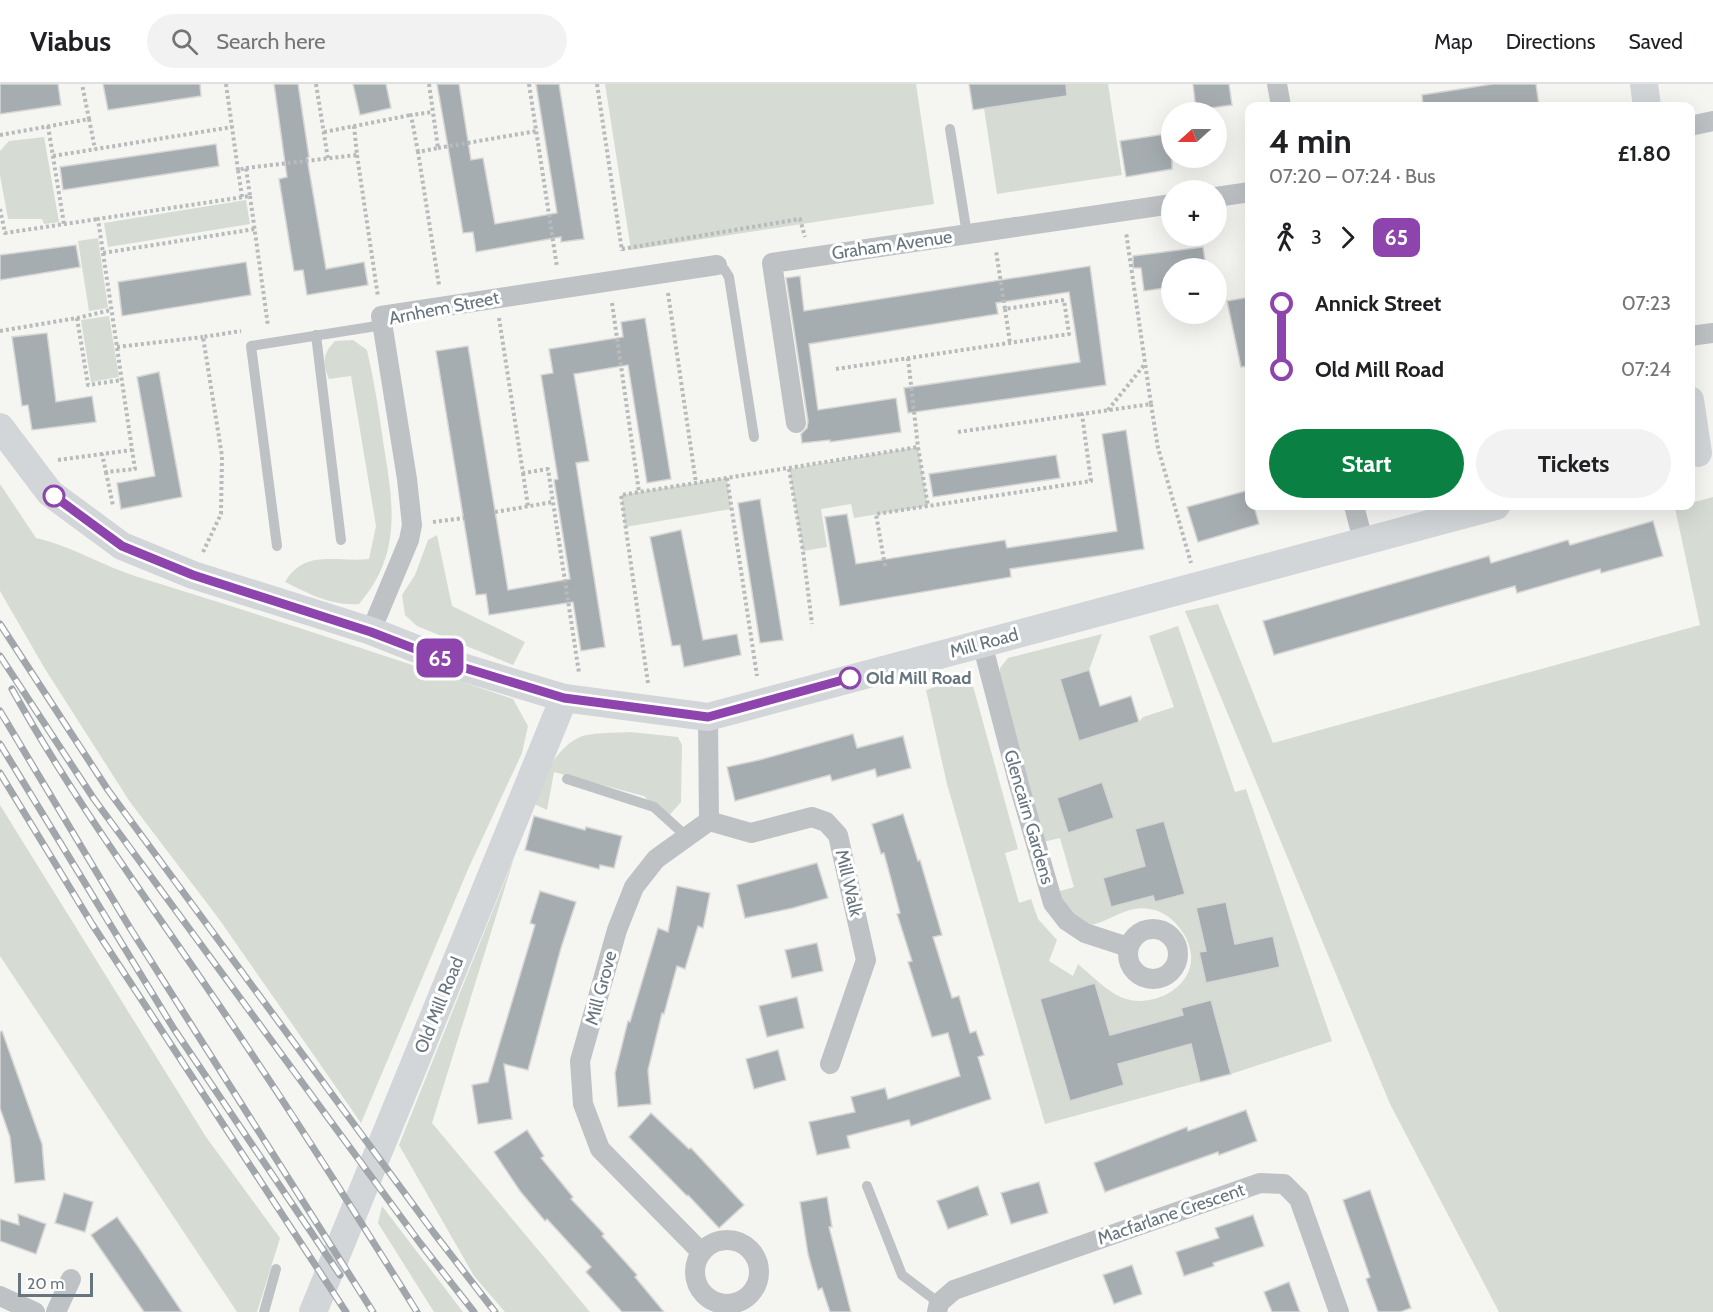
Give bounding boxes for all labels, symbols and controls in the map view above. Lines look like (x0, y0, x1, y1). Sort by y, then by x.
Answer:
search box (147, 14, 567, 68)
text: Viabus (30, 24, 111, 58)
icon: search (168, 25, 201, 58)
text: Search here (216, 28, 325, 55)
text: Map (1434, 29, 1473, 54)
text: Directions (1506, 29, 1595, 54)
text: Saved (1628, 29, 1683, 54)
north arrow (1161, 102, 1227, 168)
map controls (1161, 102, 1227, 324)
text: 4 min (1269, 121, 1352, 161)
text: £1.80 (1618, 140, 1671, 167)
text: 07:20 – 07:24 · Bus (1269, 164, 1436, 188)
button: + (1161, 180, 1227, 246)
icon: walk (1269, 221, 1302, 254)
icon: forward (1331, 221, 1364, 254)
text: 3 (1311, 225, 1322, 249)
text: 65 (1385, 225, 1408, 250)
street label: Graham Avenue (830, 226, 954, 264)
button: − (1161, 258, 1227, 324)
street label: Arnhem Street (387, 287, 501, 329)
text: Annick Street (1315, 290, 1441, 317)
text: 07:23 (1622, 291, 1671, 315)
text: Old Mill Road (1315, 356, 1444, 383)
text: 07:24 (1621, 357, 1671, 381)
button: Start (1269, 429, 1464, 498)
button: Tickets (1476, 429, 1671, 498)
unlabelled marker (43, 485, 65, 507)
street label: Mill Road (947, 623, 1021, 663)
line badge: 65 (413, 638, 467, 678)
text: 65 (428, 646, 452, 671)
marker: Old Mill Road (839, 667, 861, 689)
place label: Old Mill Road (866, 667, 972, 689)
street label: Glencairn Gardens (999, 747, 1059, 887)
street label: Mill Walk (831, 847, 868, 920)
street label: Mill Grove (581, 949, 621, 1027)
street label: Old Mill Road (410, 954, 468, 1056)
street label: Macfarlane Crescent (1095, 1179, 1247, 1249)
scale bar (18, 1270, 93, 1298)
text: 20 m (27, 1274, 64, 1293)

